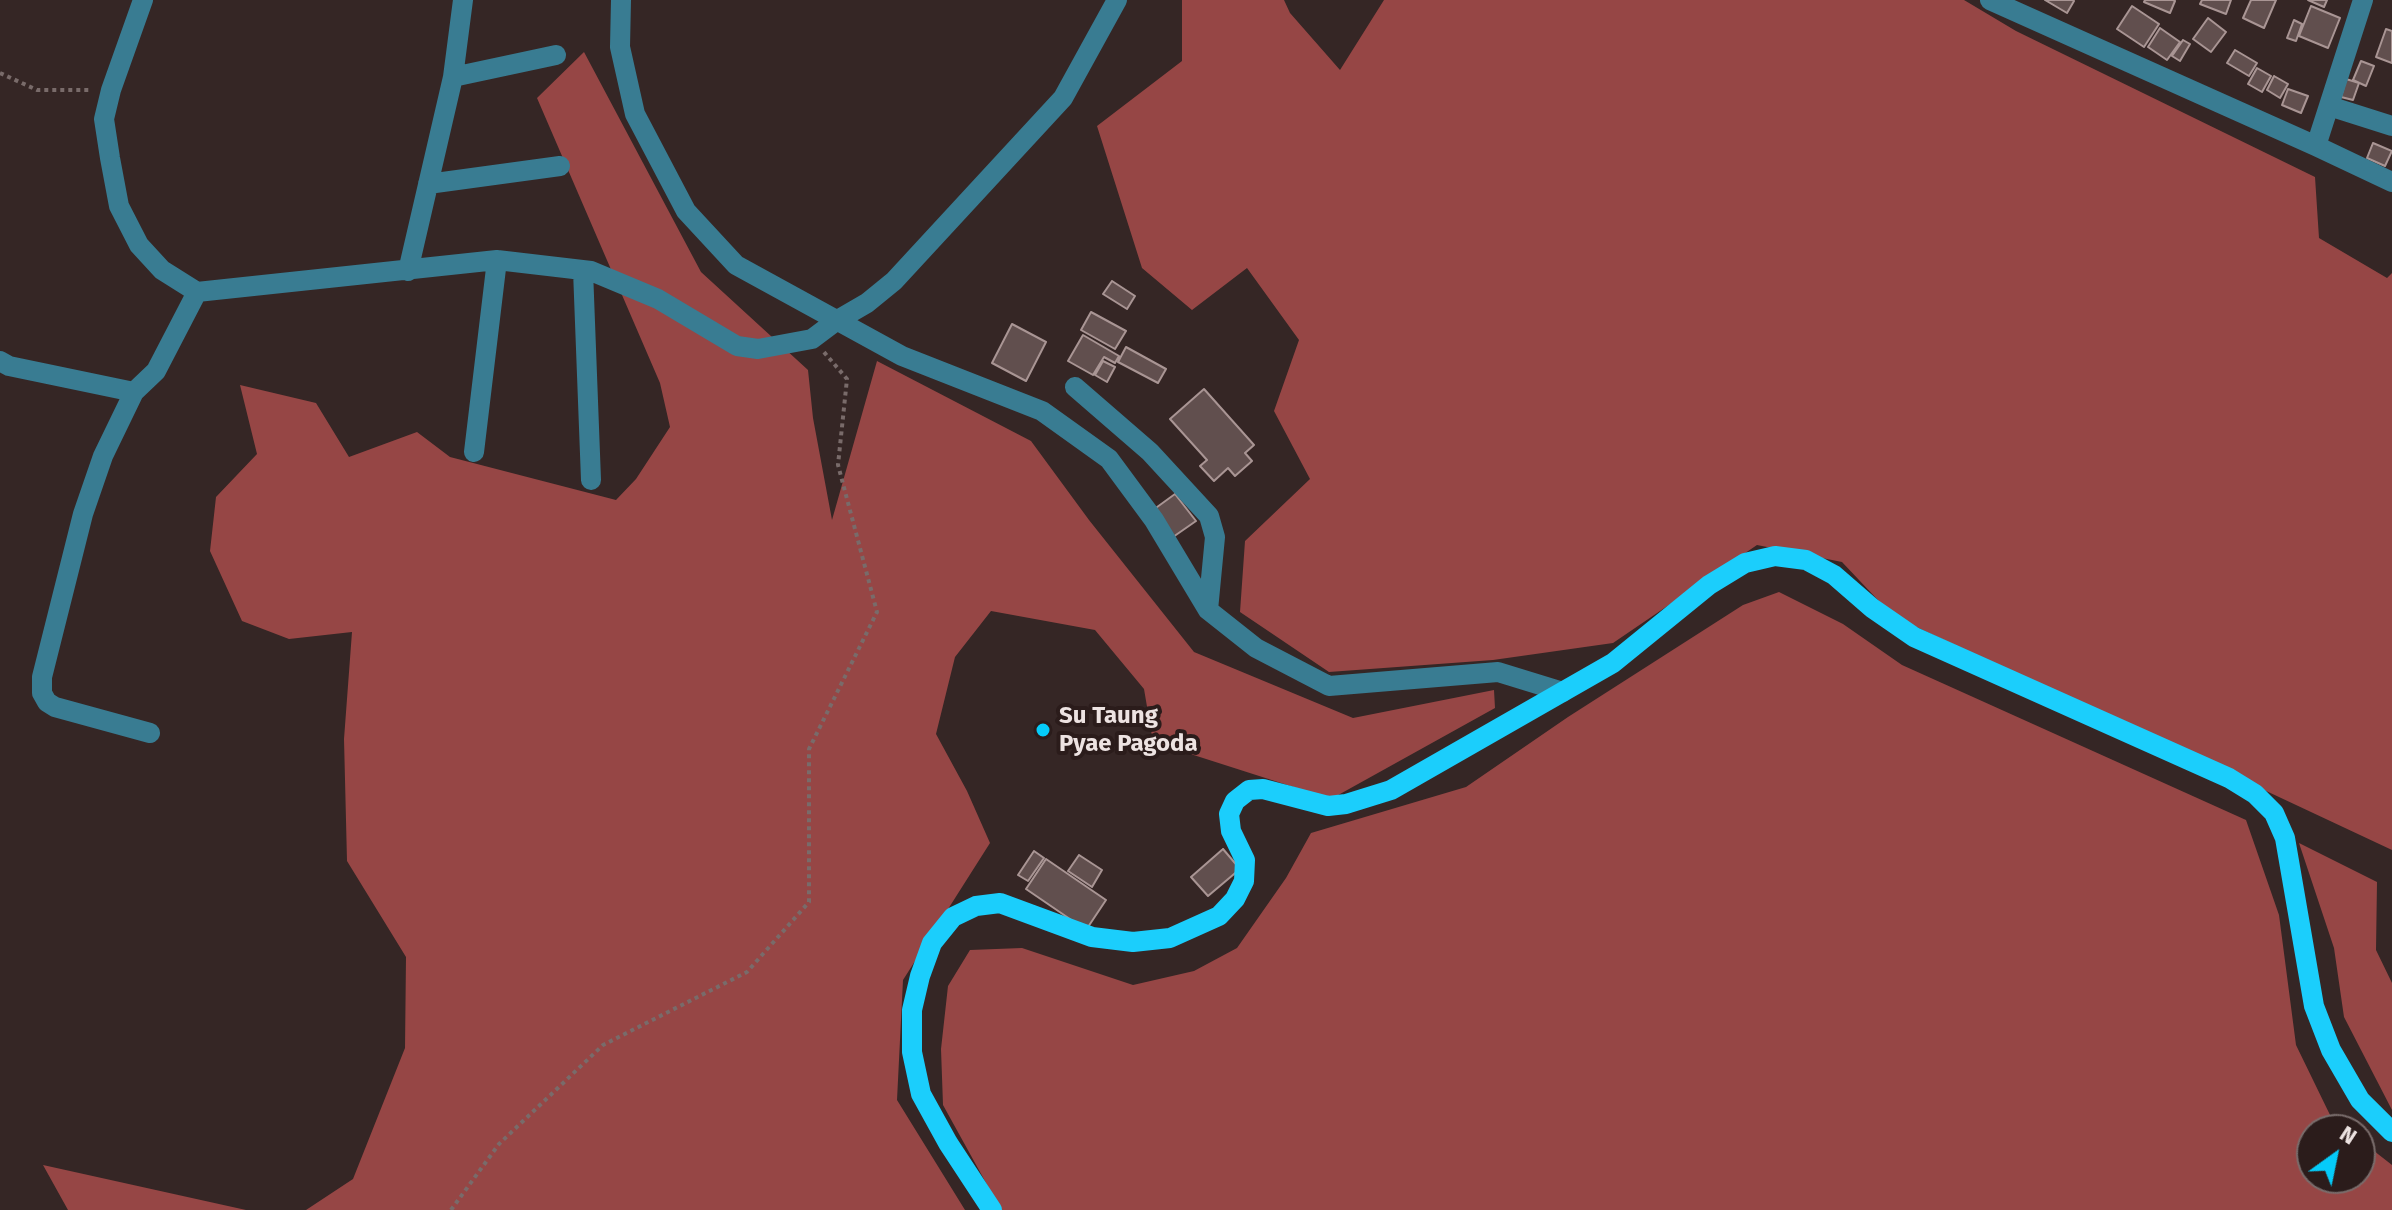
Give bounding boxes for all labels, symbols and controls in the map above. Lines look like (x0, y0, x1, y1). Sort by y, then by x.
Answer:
place label: Su Taung Pyae Pagoda (1059, 702, 1198, 758)
marker: Su Taung Pyae Pagoda (1034, 721, 1052, 739)
north arrow (2296, 1114, 2376, 1194)
text: N (2335, 1120, 2362, 1150)

